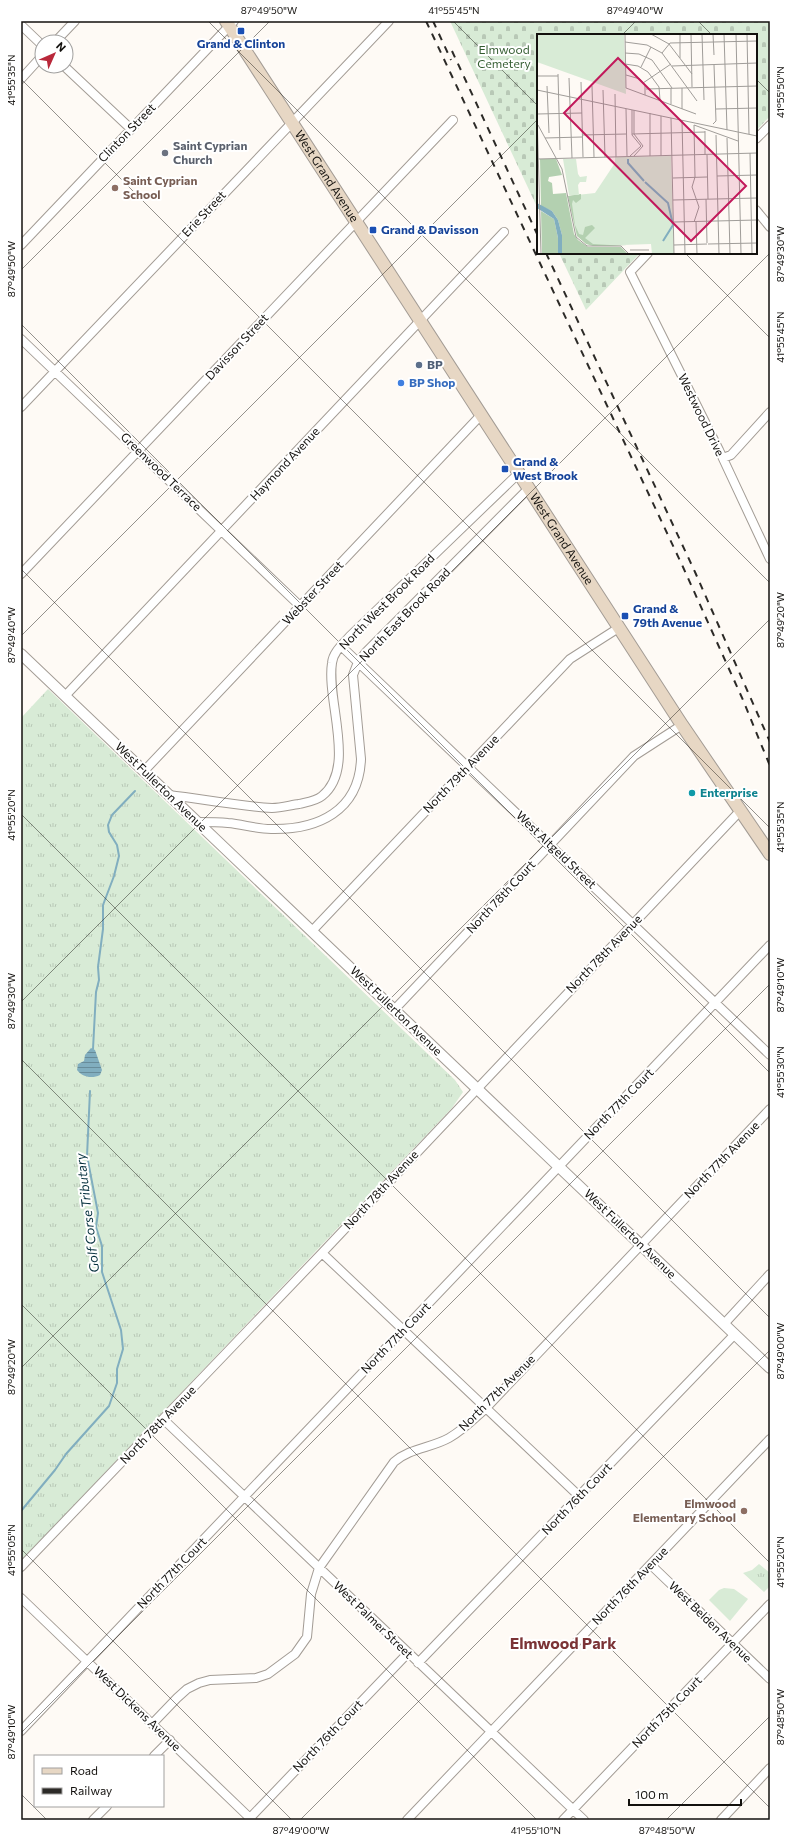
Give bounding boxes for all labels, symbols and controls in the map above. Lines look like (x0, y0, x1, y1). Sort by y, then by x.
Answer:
text: 87°49'50"W (241, 4, 297, 16)
text: 41°55'45"N (428, 4, 480, 16)
text: 87°49'40"W (607, 4, 663, 16)
marker: Grand & Clinton (236, 26, 246, 36)
north arrow (34, 34, 74, 74)
inset map (537, 34, 757, 254)
place label: Grand & Clinton (197, 36, 285, 50)
text: N (54, 39, 69, 54)
park label: Elmwood Cemetery (477, 42, 531, 70)
text: 41°55'35"N (5, 55, 17, 105)
text: 41°55'50"N (774, 66, 786, 118)
street label: Clinton Street (95, 100, 158, 165)
street label: West Grand Avenue (293, 127, 362, 224)
place label: Saint Cyprian Church (173, 138, 247, 166)
marker: Saint Cyprian Church (160, 148, 170, 158)
place label: Saint Cyprian School (123, 173, 197, 201)
marker: Saint Cyprian School (110, 183, 120, 193)
street label: Erie Street (179, 187, 228, 239)
place label: Grand & Davisson (381, 222, 479, 236)
marker: Grand & Davisson (368, 225, 378, 235)
text: 87°49'30"W (774, 226, 786, 282)
text: 87°49'50"W (5, 241, 17, 297)
street label: Davisson Street (202, 310, 271, 382)
text: 41°55'45"N (774, 311, 786, 363)
place label: BP (427, 357, 443, 371)
marker: BP (414, 360, 424, 370)
street label: Westwood Drive (676, 371, 728, 458)
place label: BP Shop (409, 375, 455, 389)
marker: BP Shop (396, 378, 406, 388)
street label: Haymond Avenue (247, 424, 322, 503)
street label: Greenwood Terrace (118, 429, 205, 513)
place label: Grand & West Brook (513, 454, 578, 482)
marker: Grand & West Brook (500, 464, 510, 474)
street label: West Grand Avenue (527, 490, 597, 587)
street label: North West Brook Road (336, 551, 437, 652)
street label: Webster Street (279, 557, 346, 627)
street label: North East Brook Road (356, 565, 453, 664)
text: 87°49'20"W (774, 592, 786, 648)
place label: Grand & 79th Avenue (633, 601, 702, 629)
text: 87°49'40"W (5, 607, 17, 663)
marker: Grand & 79th Avenue (620, 611, 630, 621)
street label: North 79th Avenue (420, 731, 501, 815)
street label: West Fullerton Avenue (113, 739, 211, 834)
place label: Enterprise (700, 785, 758, 799)
marker: Enterprise (687, 788, 697, 798)
text: 41°55'20"N (5, 789, 17, 841)
text: 41°55'35"N (774, 802, 786, 852)
street label: West Altgeld Street (514, 808, 600, 891)
street label: North 78th Court (463, 857, 538, 936)
street label: North 78th Avenue (563, 911, 644, 995)
text: 87°49'10"W (774, 958, 786, 1012)
street label: West Fullerton Avenue (348, 963, 446, 1058)
text: 87°49'30"W (5, 973, 17, 1029)
text: 41°55'30"N (774, 1046, 786, 1098)
street label: North 77th Court (581, 1065, 656, 1142)
street label: North 77th Avenue (681, 1118, 762, 1201)
street label: North 78th Avenue (340, 1147, 420, 1232)
water label: Golf Corse Tributary (72, 1151, 102, 1273)
street label: West Fullerton Avenue (582, 1186, 680, 1281)
street label: North 77th Court (358, 1299, 433, 1376)
text: 87°49'00"W (774, 1322, 786, 1380)
text: 87°49'20"W (5, 1339, 17, 1395)
street label: North 77th Avenue (455, 1351, 537, 1433)
street label: North 78th Avenue (117, 1382, 198, 1466)
street label: North 76th Court (538, 1459, 614, 1537)
place label: Elmwood Elementary School (633, 1496, 736, 1524)
marker: Elmwood Elementary School (739, 1506, 749, 1516)
text: 41°55'05"N (5, 1524, 17, 1576)
street label: North 77th Court (134, 1534, 209, 1611)
text: 41°55'20"N (774, 1536, 786, 1588)
street label: North 76th Avenue (589, 1543, 670, 1627)
street label: West Palmer Street (331, 1578, 416, 1661)
street label: West Belden Avenue (666, 1578, 755, 1665)
district label: Elmwood Park (510, 1633, 617, 1652)
street label: West Dickens Avenue (91, 1663, 184, 1753)
street label: North 75th Court (629, 1673, 704, 1750)
text: 87°48'50"W (774, 1689, 786, 1745)
street label: North 76th Court (289, 1696, 365, 1774)
text: 87°49'10"W (5, 1705, 17, 1759)
legend (34, 1755, 164, 1807)
text: Road (70, 1763, 98, 1777)
scale bar (629, 1781, 741, 1807)
text: Railway (70, 1783, 112, 1797)
text: 100 m (635, 1787, 669, 1801)
text: 87°49'00"W (272, 1824, 330, 1836)
text: 41°55'10"N (511, 1824, 561, 1836)
text: 87°48'50"W (639, 1824, 695, 1836)

